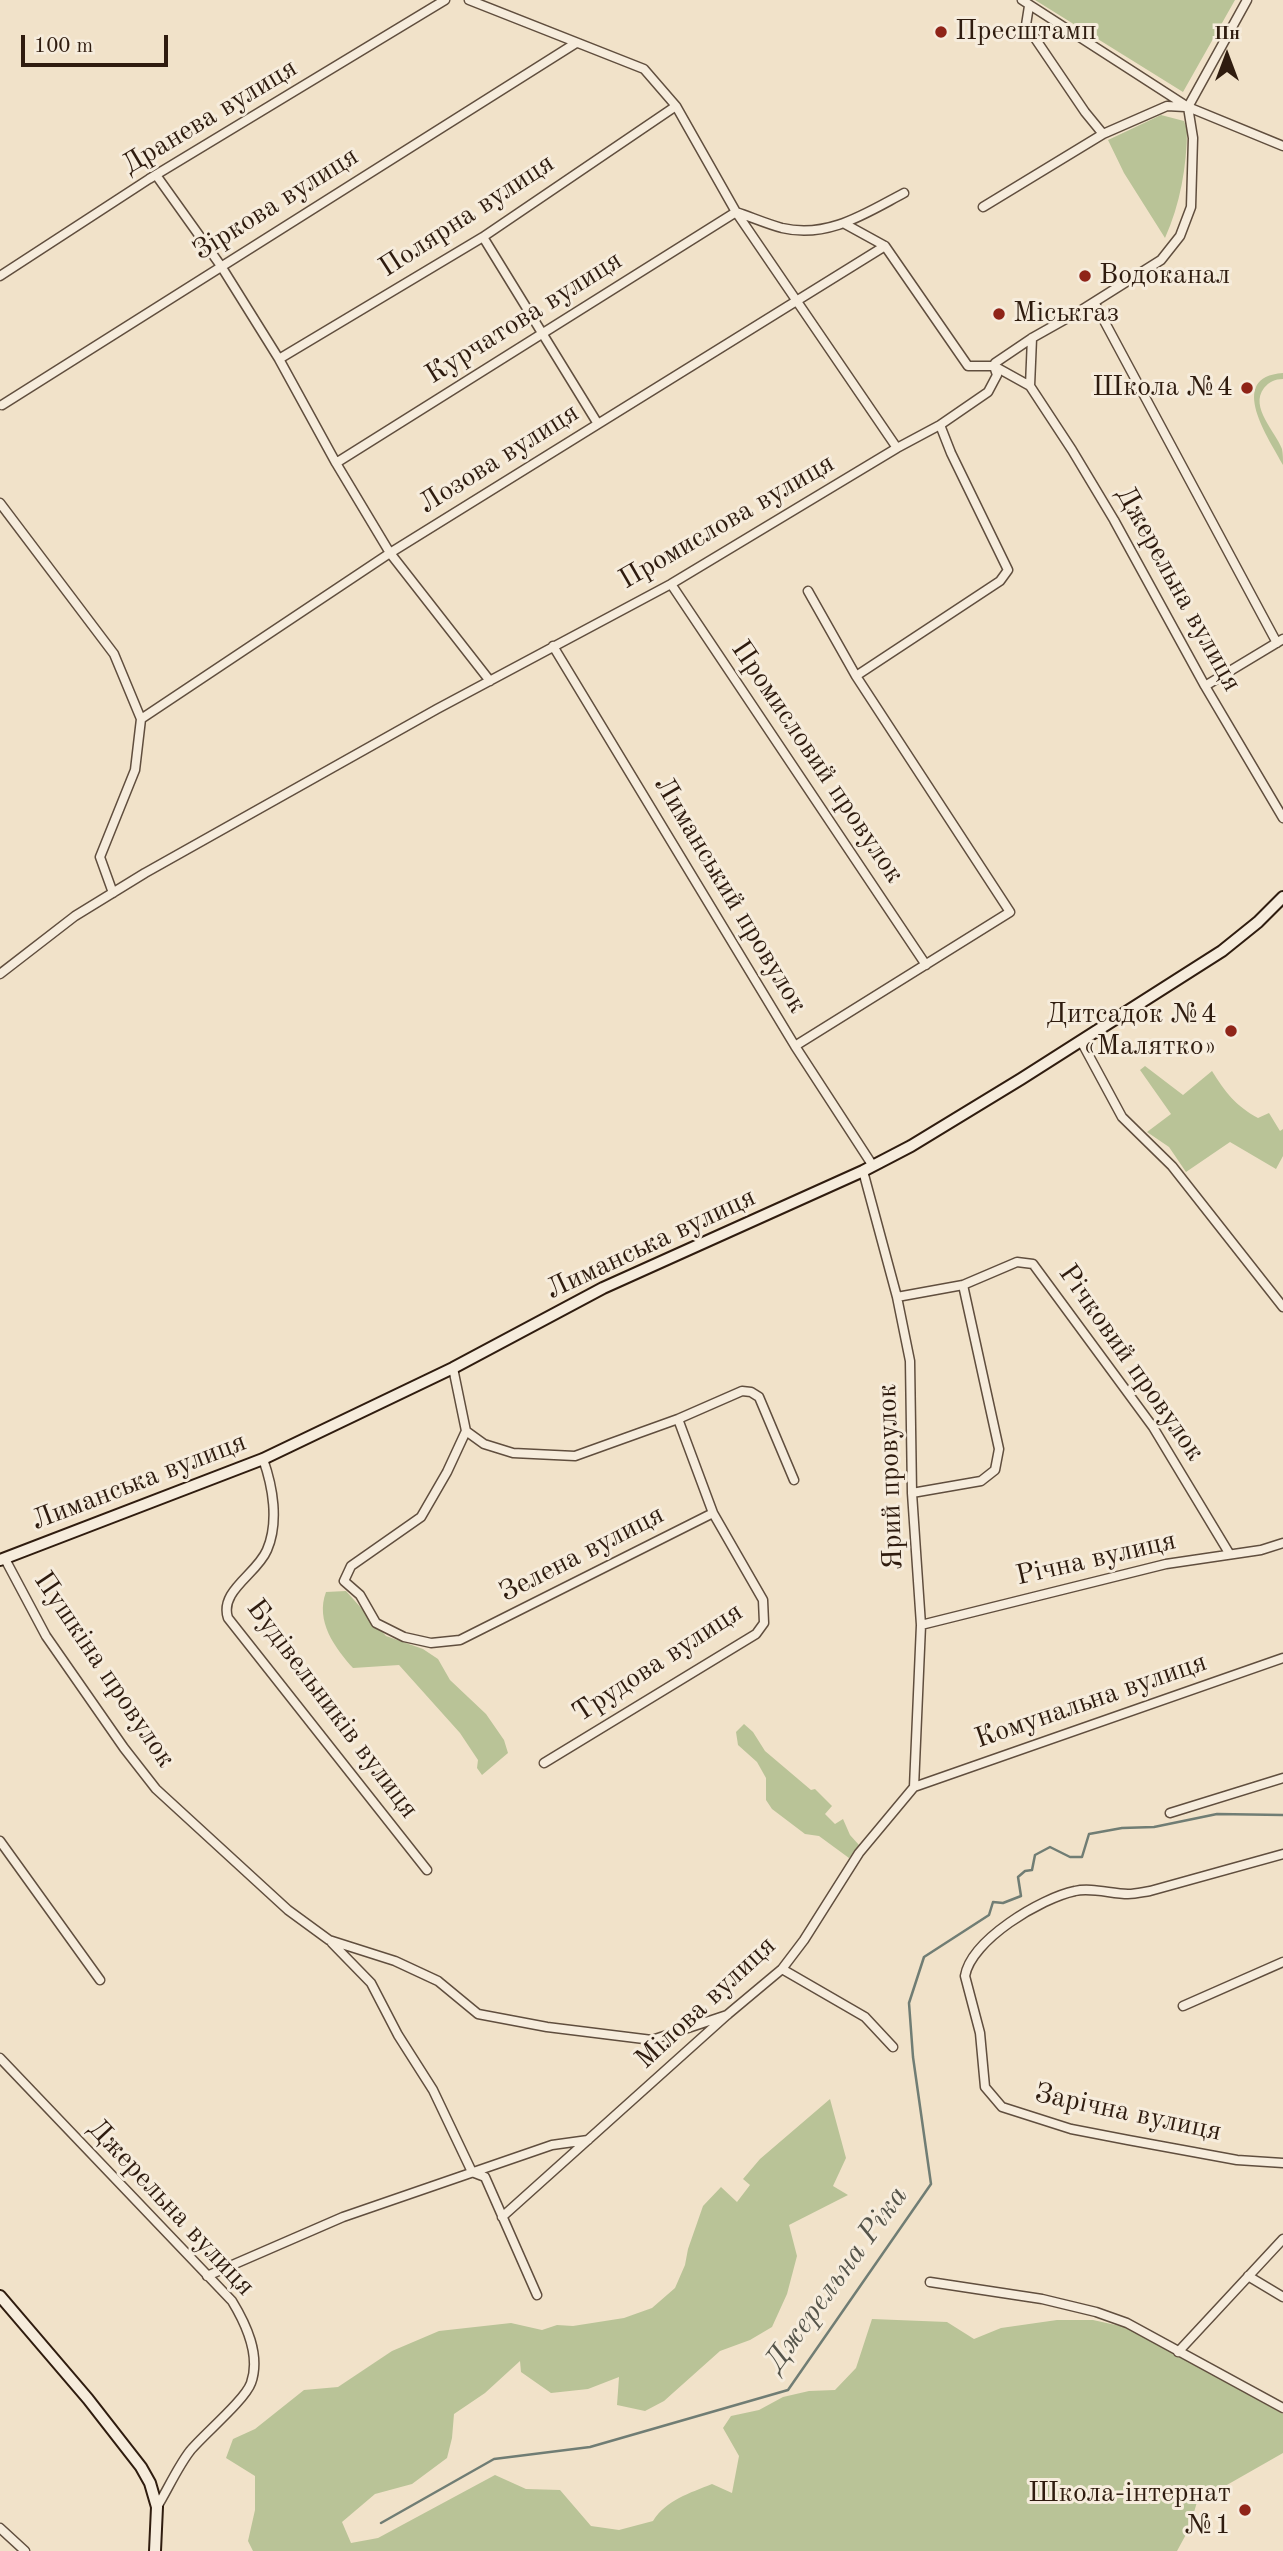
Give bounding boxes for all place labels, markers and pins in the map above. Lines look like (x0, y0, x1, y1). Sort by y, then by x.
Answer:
place label: Пресштамп (955, 15, 1097, 49)
marker: Пресштамп (933, 24, 949, 40)
place label: Водоканал (1099, 259, 1230, 293)
marker: Водоканал (1077, 268, 1093, 284)
place label: Міськгаз (1013, 297, 1119, 331)
marker: Міськгаз (991, 306, 1007, 322)
place label: Школа №4 (1092, 371, 1233, 405)
marker: Школа №4 (1239, 380, 1255, 396)
place label: Дитсадок №4 «Малятко» (1046, 998, 1217, 1064)
marker: Дитсадок №4 «Малятко» (1223, 1023, 1239, 1039)
place label: Школа-інтернат №1 (1028, 2477, 1231, 2543)
marker: Школа-інтернат №1 (1237, 2502, 1253, 2518)

